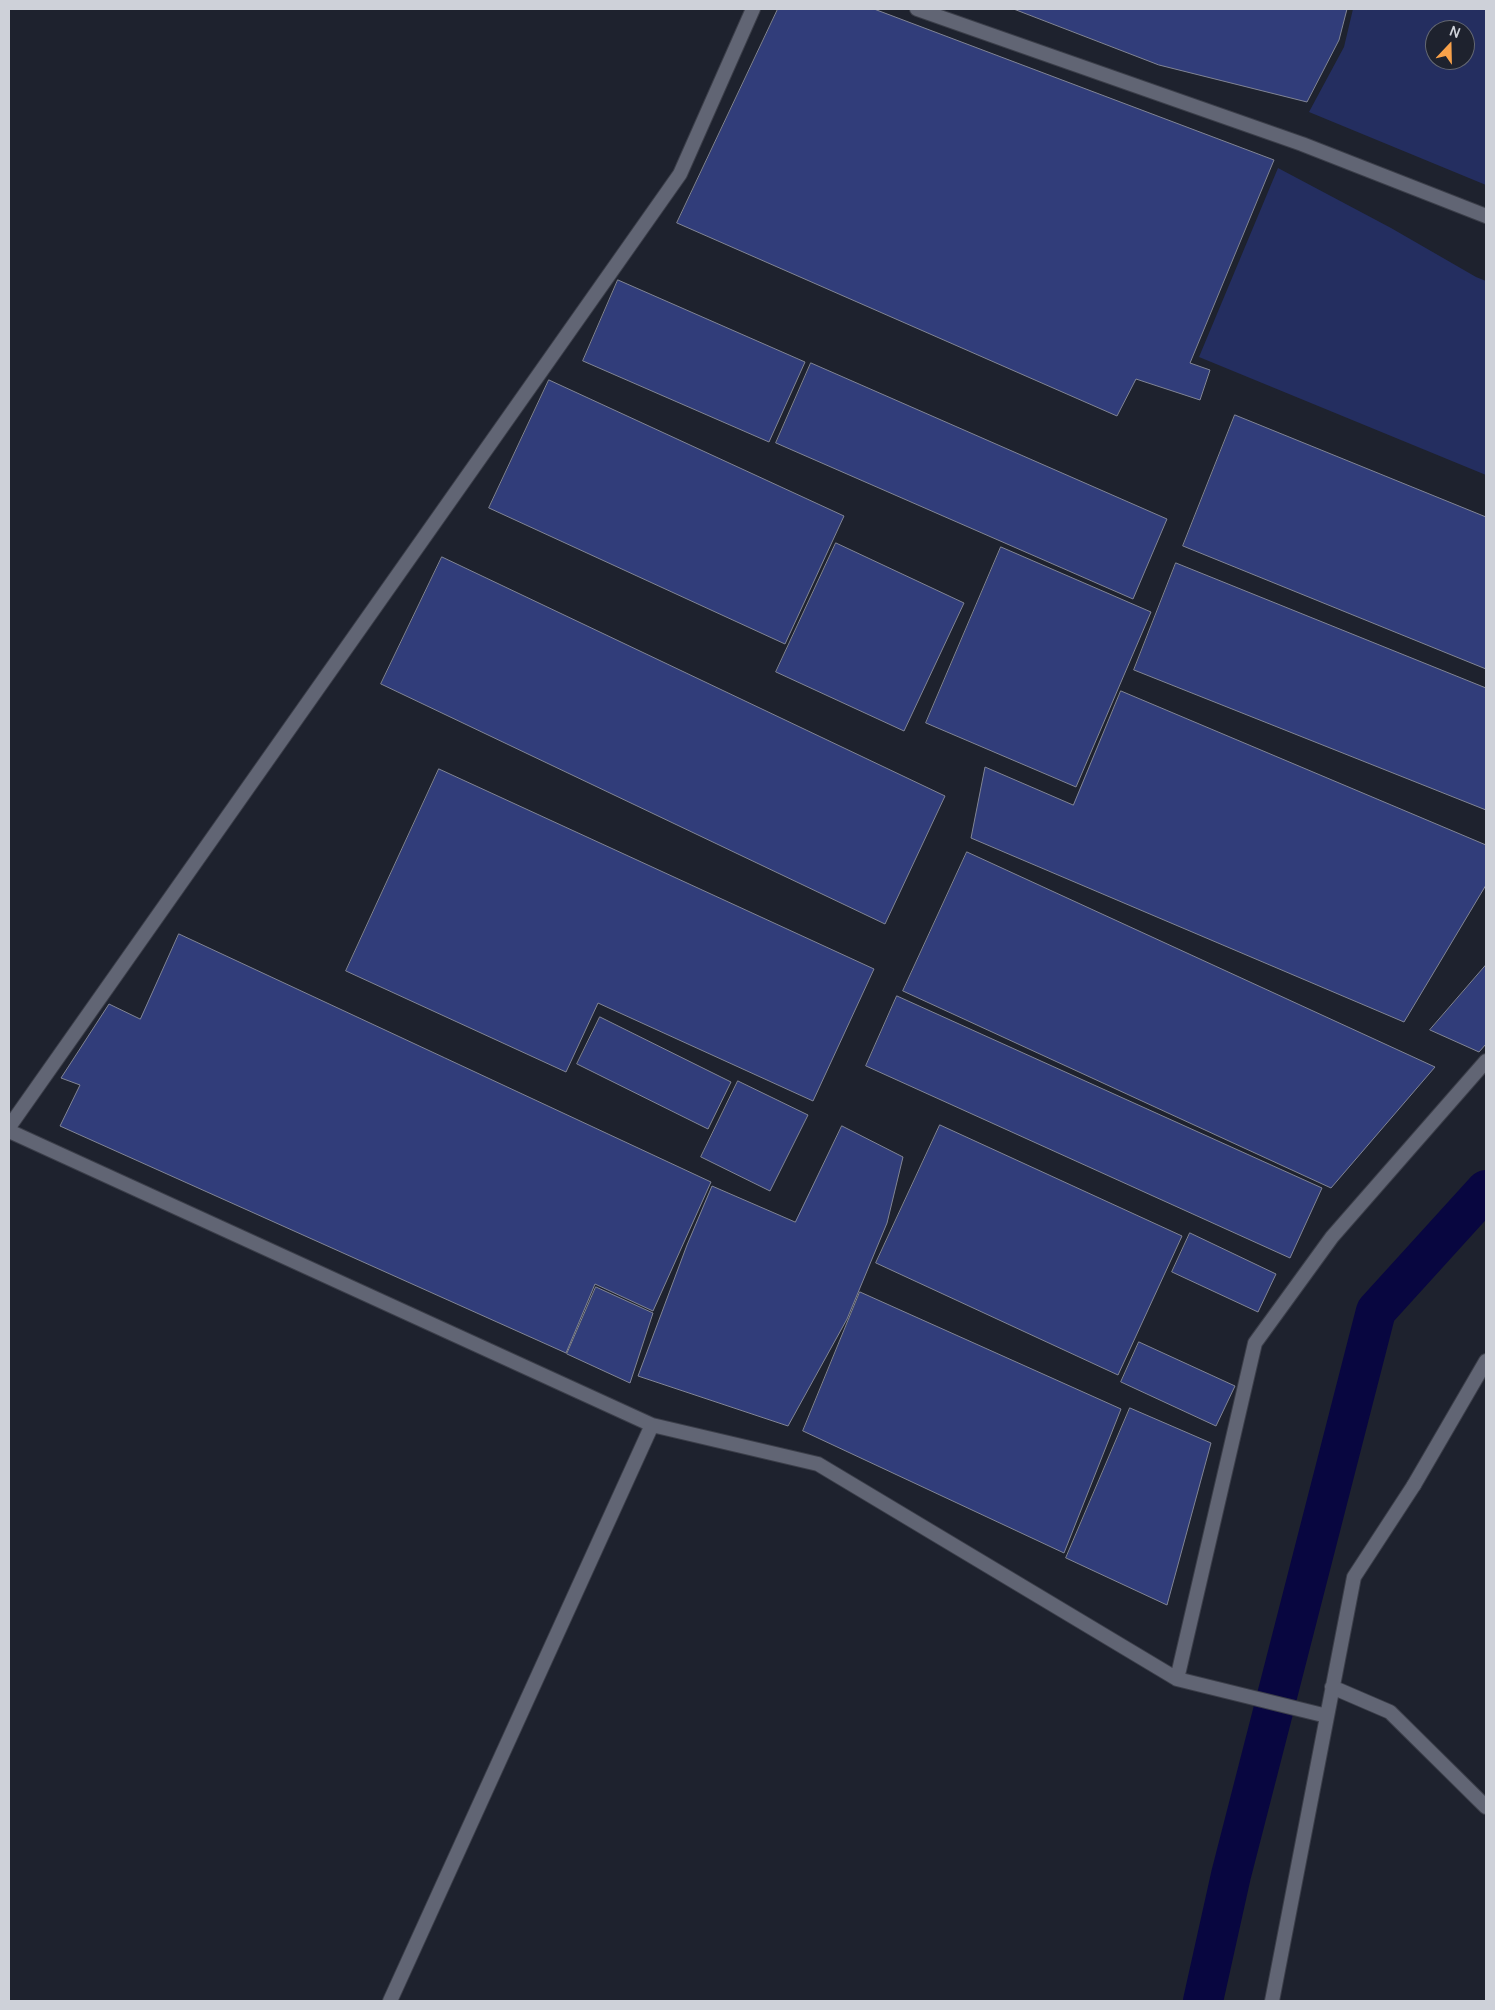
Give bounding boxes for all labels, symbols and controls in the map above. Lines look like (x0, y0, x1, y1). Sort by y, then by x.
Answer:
north arrow (1425, 20, 1475, 70)
text: N (1447, 21, 1463, 42)

